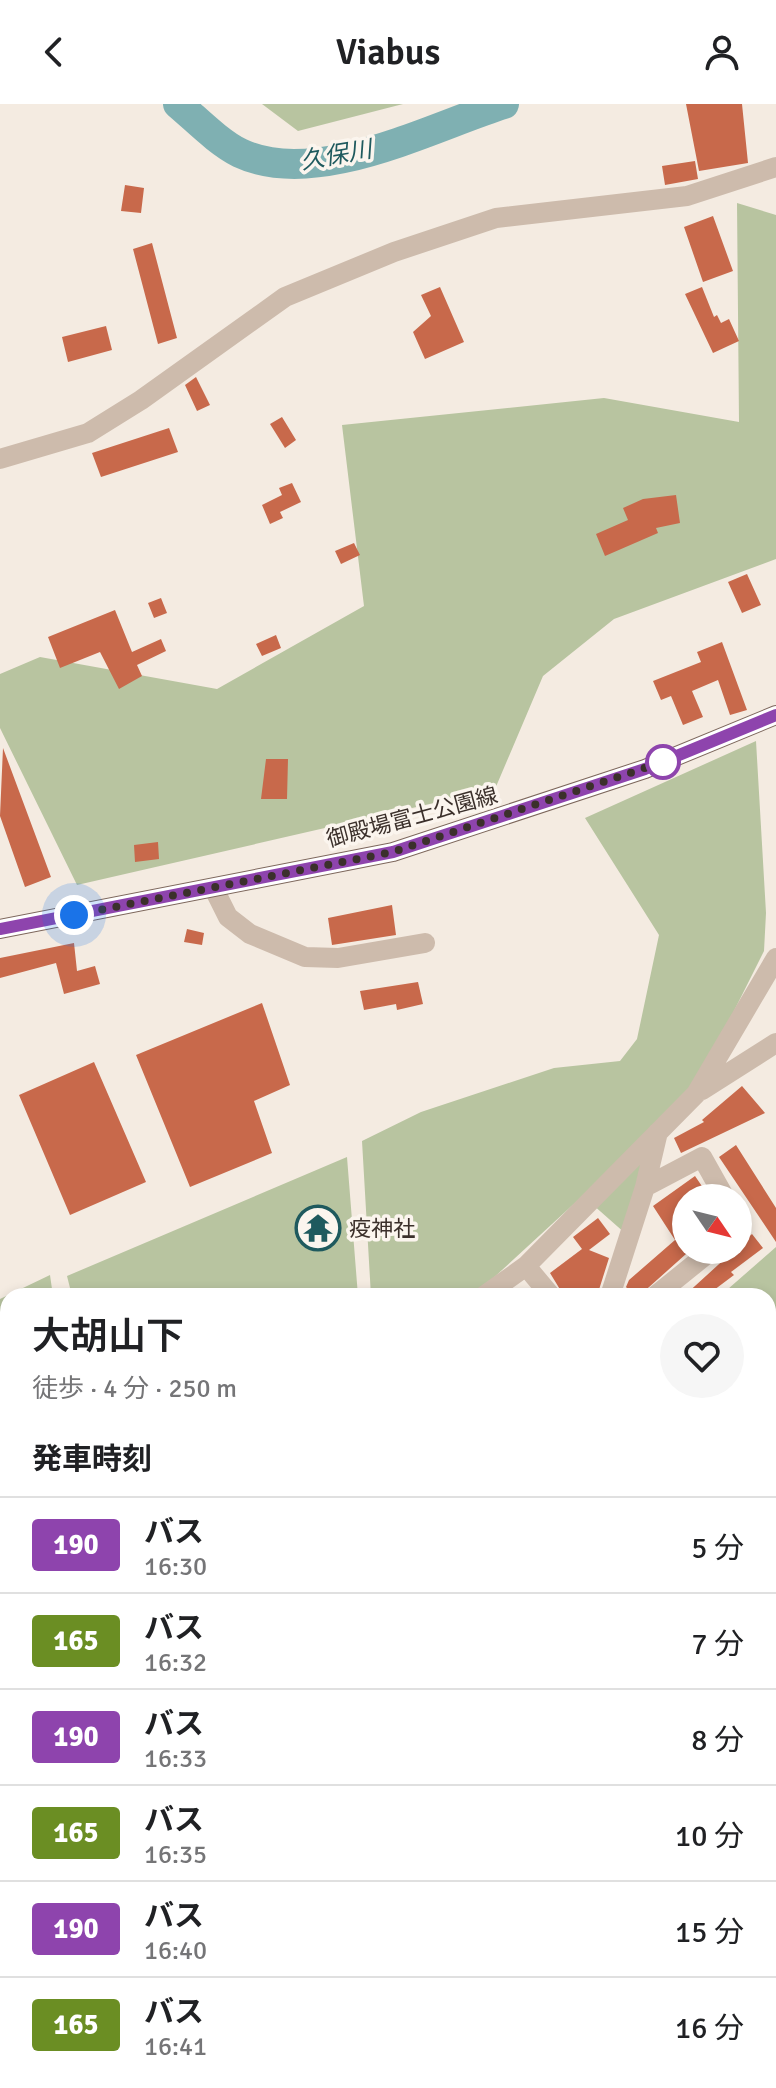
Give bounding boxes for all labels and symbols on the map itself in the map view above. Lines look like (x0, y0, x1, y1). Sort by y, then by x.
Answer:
water label: 久保川 (298, 133, 377, 176)
unlabelled marker (646, 745, 680, 779)
street label: 御殿場富士公園線 (323, 781, 501, 853)
your location (54, 895, 94, 935)
north arrow (672, 1184, 752, 1264)
temple icon: 疫神社 (294, 1204, 342, 1252)
place label: 疫神社 (349, 1215, 415, 1242)

